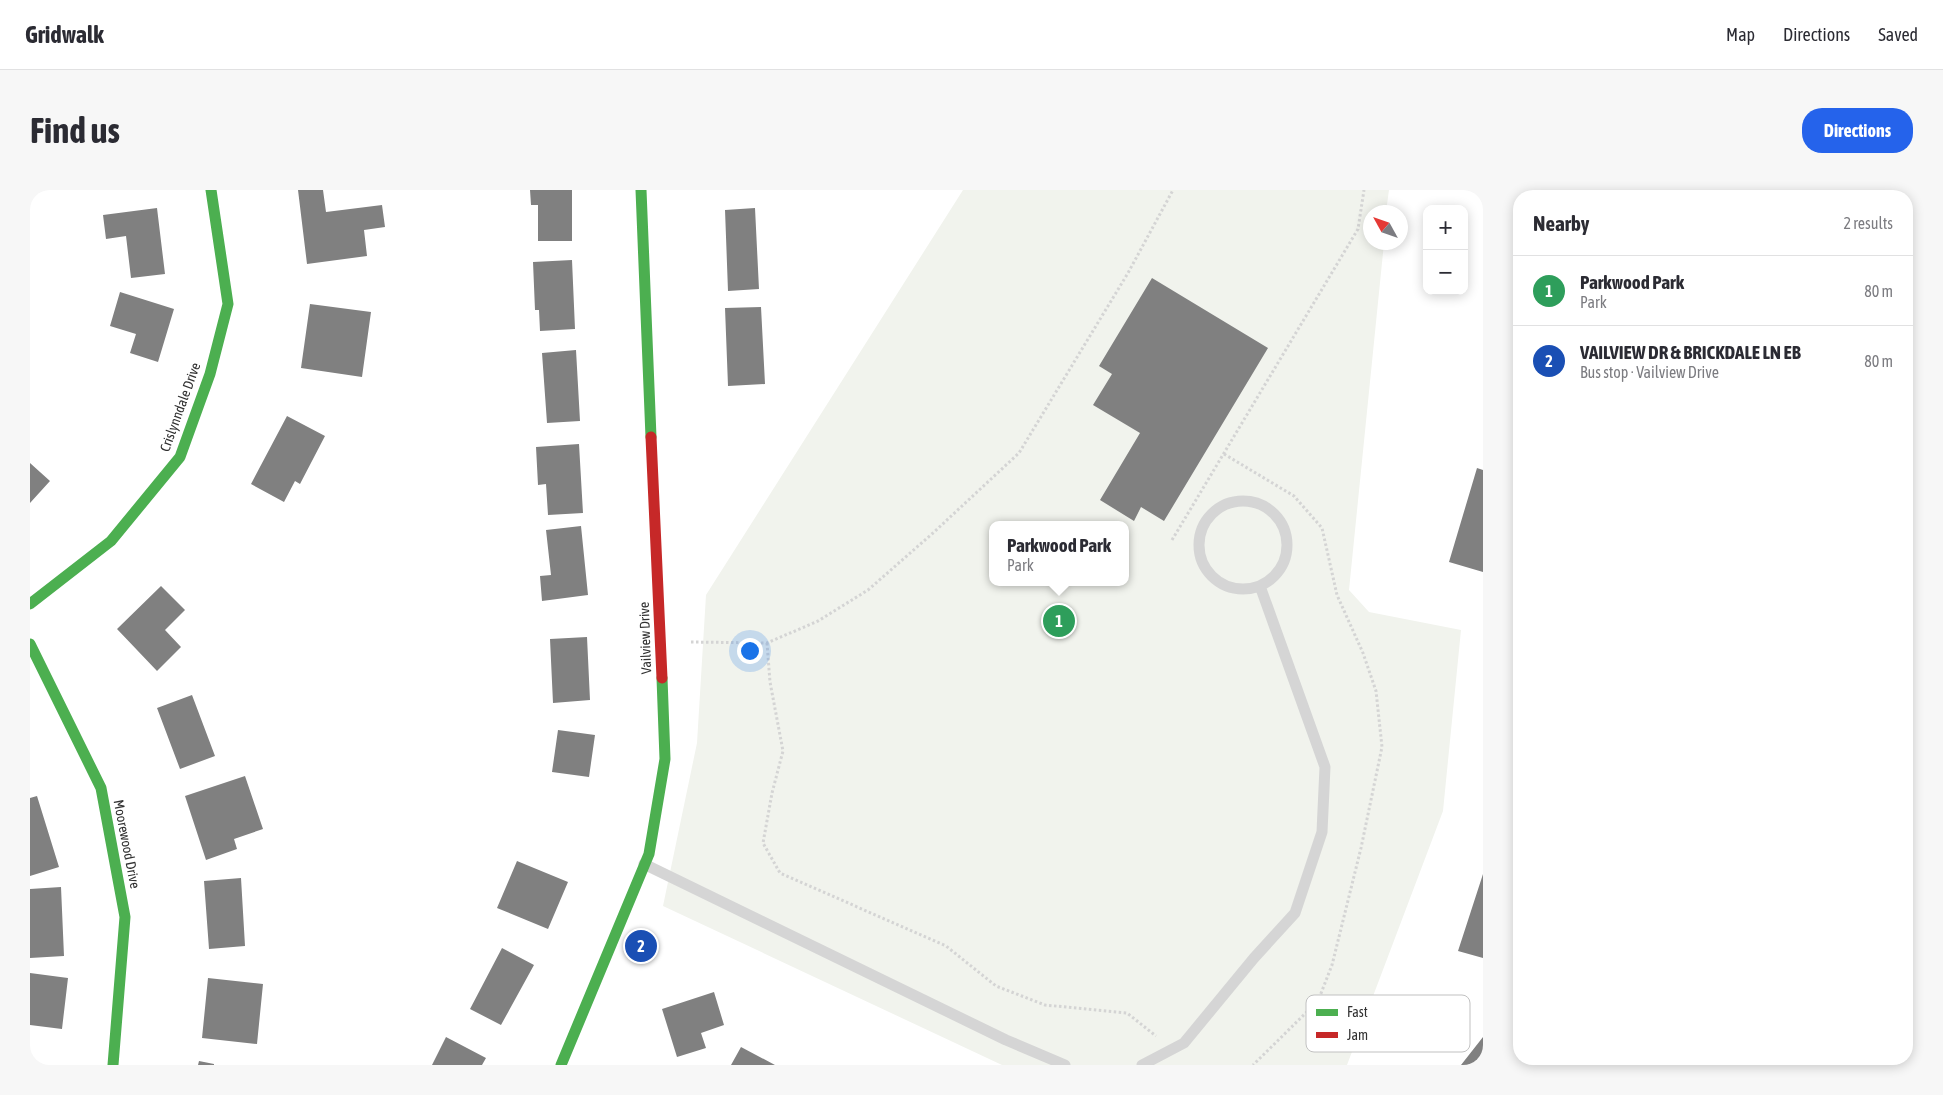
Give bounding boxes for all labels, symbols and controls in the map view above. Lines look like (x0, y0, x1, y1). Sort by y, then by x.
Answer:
text: Gridwalk (25, 21, 104, 48)
text: Map (1726, 24, 1755, 45)
text: Directions (1783, 24, 1850, 45)
text: Saved (1878, 24, 1918, 45)
button: Directions (1802, 108, 1913, 153)
text: Find us (30, 110, 120, 150)
north arrow (1363, 205, 1408, 250)
map controls (1423, 205, 1468, 295)
button: + (1423, 205, 1468, 250)
text: Nearby (1533, 211, 1589, 235)
text: 2 results (1843, 214, 1893, 232)
button: − (1423, 250, 1468, 295)
text: Parkwood Park (1580, 271, 1684, 293)
text: 1 (1545, 282, 1553, 300)
text: 80 m (1864, 282, 1893, 300)
text: Park (1580, 293, 1607, 311)
text: VAILVIEW DR & BRICKDALE LN EB (1580, 341, 1801, 363)
text: 2 (1545, 352, 1553, 370)
text: 80 m (1864, 352, 1893, 370)
street label: Crislynndale Drive (156, 360, 204, 454)
text: Bus stop · Vailview Drive (1580, 363, 1719, 381)
popup (989, 521, 1129, 586)
text: Parkwood Park (1007, 534, 1111, 556)
text: Park (1007, 556, 1034, 574)
street label: Vailview Drive (636, 602, 654, 674)
pin: 1 (1043, 602, 1075, 640)
your location (737, 638, 763, 664)
street label: Moorewood Drive (111, 798, 143, 890)
pin: 2 (625, 927, 657, 965)
legend (1306, 995, 1470, 1052)
text: Fast (1347, 1004, 1368, 1020)
text: Jam (1347, 1027, 1368, 1043)

